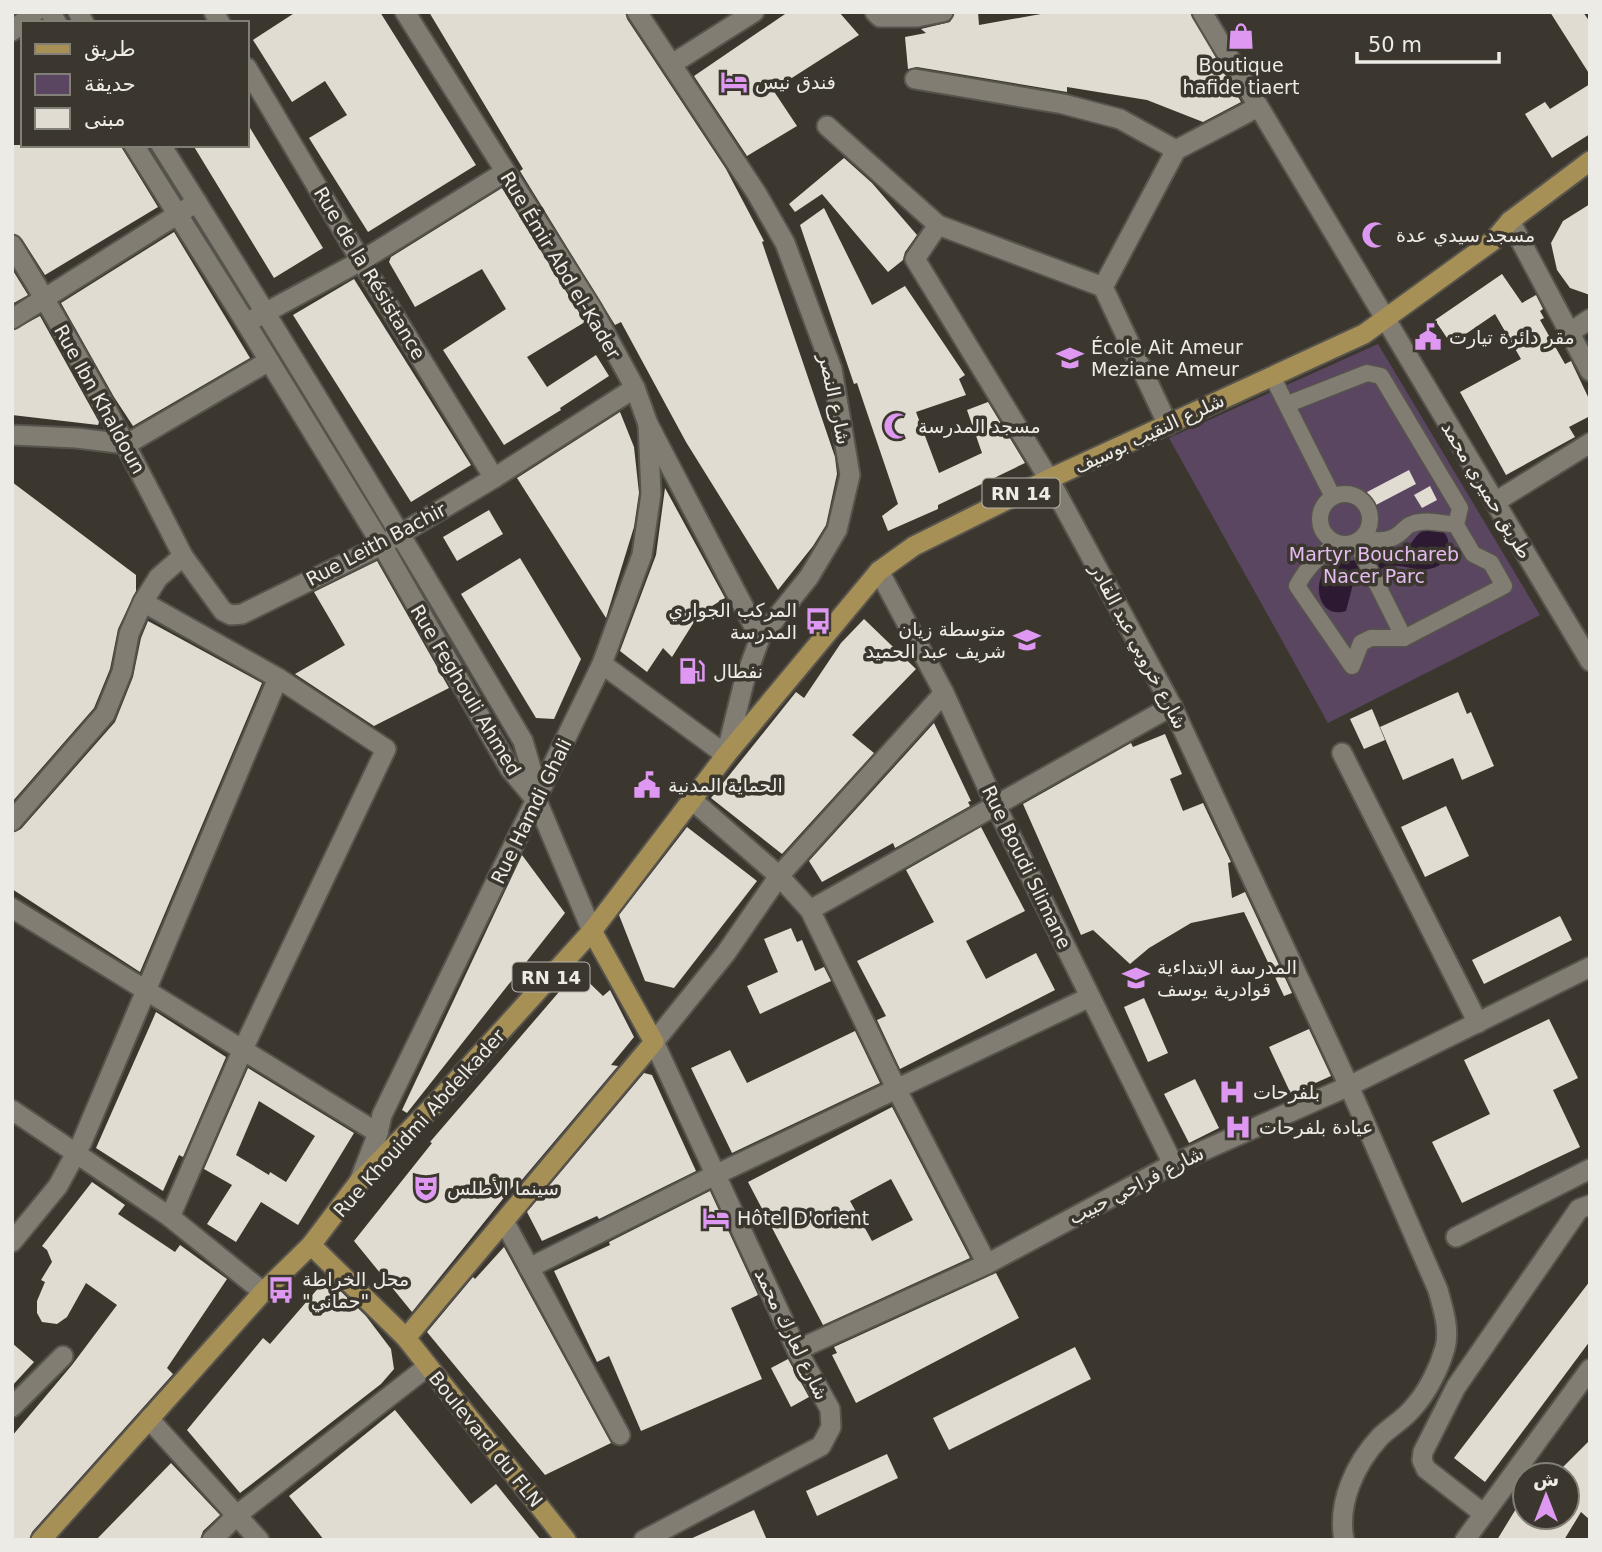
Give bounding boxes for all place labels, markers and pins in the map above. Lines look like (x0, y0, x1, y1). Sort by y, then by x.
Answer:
shop icon: Boutique hafide tiaert (1226, 21, 1256, 51)
place label: Boutique hafide tiaert (1183, 54, 1299, 98)
hotel icon: فندق نيس (719, 67, 749, 97)
place label: فندق نيس (755, 71, 836, 94)
mosque icon: مسجد سيدي عدة (1360, 220, 1390, 250)
place label: مسجد سيدي عدة (1396, 224, 1535, 247)
public building icon: مقر دائرة تيارت (1413, 322, 1443, 352)
place label: مقر دائرة تيارت (1449, 326, 1575, 349)
place label: École Ait Ameur Meziane Ameur (1091, 336, 1243, 380)
school or university icon: École Ait Ameur Meziane Ameur (1055, 343, 1085, 373)
mosque icon: مسجد المدرسة (882, 411, 912, 441)
place label: مسجد المدرسة (918, 415, 1041, 438)
place label: المركب الجواري المدرسة (668, 599, 797, 644)
bus stop icon: المركب الجواري المدرسة (803, 606, 833, 636)
place label: متوسطة زيان شريف عبد الحميد (865, 618, 1006, 663)
school or university icon: متوسطة زيان شريف عبد الحميد (1012, 625, 1042, 655)
fuel station icon: نفطال (677, 656, 707, 686)
place label: نفطال (713, 660, 763, 682)
public building icon: الحماية المدنية (632, 770, 662, 800)
place label: الحماية المدنية (668, 774, 783, 796)
place label: المدرسة الابتداءية قوادرية يوسف (1157, 956, 1297, 1001)
school or university icon: المدرسة الابتداءية قوادرية يوسف (1121, 963, 1151, 993)
hospital icon: بلفرحات (1217, 1077, 1247, 1107)
place label: بلفرحات (1253, 1081, 1320, 1104)
hospital icon: عيادة بلفرحات (1223, 1112, 1253, 1142)
place label: عيادة بلفرحات (1259, 1116, 1373, 1139)
theatre icon: سينما الأطلس (411, 1173, 441, 1203)
place label: سينما الأطلس (447, 1177, 559, 1200)
hotel icon: Hôtel D'orient (701, 1203, 731, 1233)
place label: Hôtel D'orient (737, 1207, 869, 1229)
place label: محل الخراطة "حماني" (302, 1268, 409, 1313)
bus stop icon: محل الخراطة "حماني" (266, 1275, 296, 1305)

